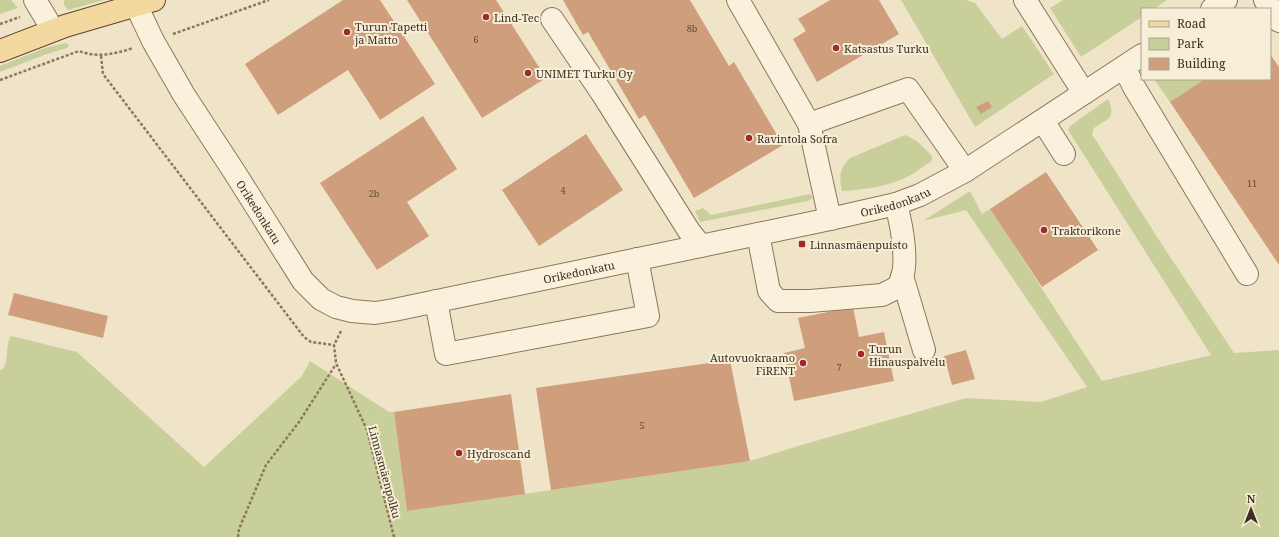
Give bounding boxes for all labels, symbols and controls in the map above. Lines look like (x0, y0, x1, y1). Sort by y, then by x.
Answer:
legend (1141, 8, 1271, 80)
place label: Lind-Tec (494, 10, 539, 25)
marker: Lind-Tec (481, 12, 491, 22)
text: Road (1177, 15, 1207, 32)
place label: Turun Tapetti ja Matto (354, 19, 428, 47)
house number: 8b (687, 22, 698, 35)
marker: Turun Tapetti ja Matto (342, 27, 352, 37)
house number: 6 (473, 33, 479, 46)
text: Park (1177, 35, 1205, 52)
place label: Katsastus Turku (844, 41, 929, 56)
marker: Katsastus Turku (831, 43, 841, 53)
text: Building (1177, 55, 1226, 72)
place label: UNIMET Turku Oy (536, 66, 633, 81)
marker: UNIMET Turku Oy (523, 68, 533, 78)
place label: Ravintola Sofra (757, 131, 838, 146)
marker: Ravintola Sofra (744, 133, 754, 143)
street label: Orikedonkatu (234, 177, 285, 246)
house number: 11 (1247, 177, 1257, 190)
street label: Orikedonkatu (859, 183, 933, 219)
house number: 4 (560, 184, 566, 197)
house number: 2b (369, 187, 380, 200)
place label: Traktorikone (1052, 223, 1121, 238)
marker: Traktorikone (1039, 225, 1049, 235)
place label: Linnasmäenpuisto (810, 237, 908, 252)
marker: Linnasmäenpuisto (797, 239, 807, 249)
street label: Orikedonkatu (542, 257, 616, 286)
place label: Turun Hinauspalvelu (869, 341, 945, 369)
marker: Turun Hinauspalvelu (856, 349, 866, 359)
place label: Autovuokraamo FiRENT (710, 350, 795, 378)
marker: Autovuokraamo FiRENT (798, 358, 808, 368)
house number: 7 (836, 361, 842, 374)
house number: 5 (639, 419, 645, 432)
street label: Linnasmäenpolku (365, 424, 405, 520)
place label: Hydroscand (467, 446, 531, 461)
marker: Hydroscand (454, 448, 464, 458)
north arrow (1231, 489, 1271, 529)
text: N (1247, 491, 1256, 506)

